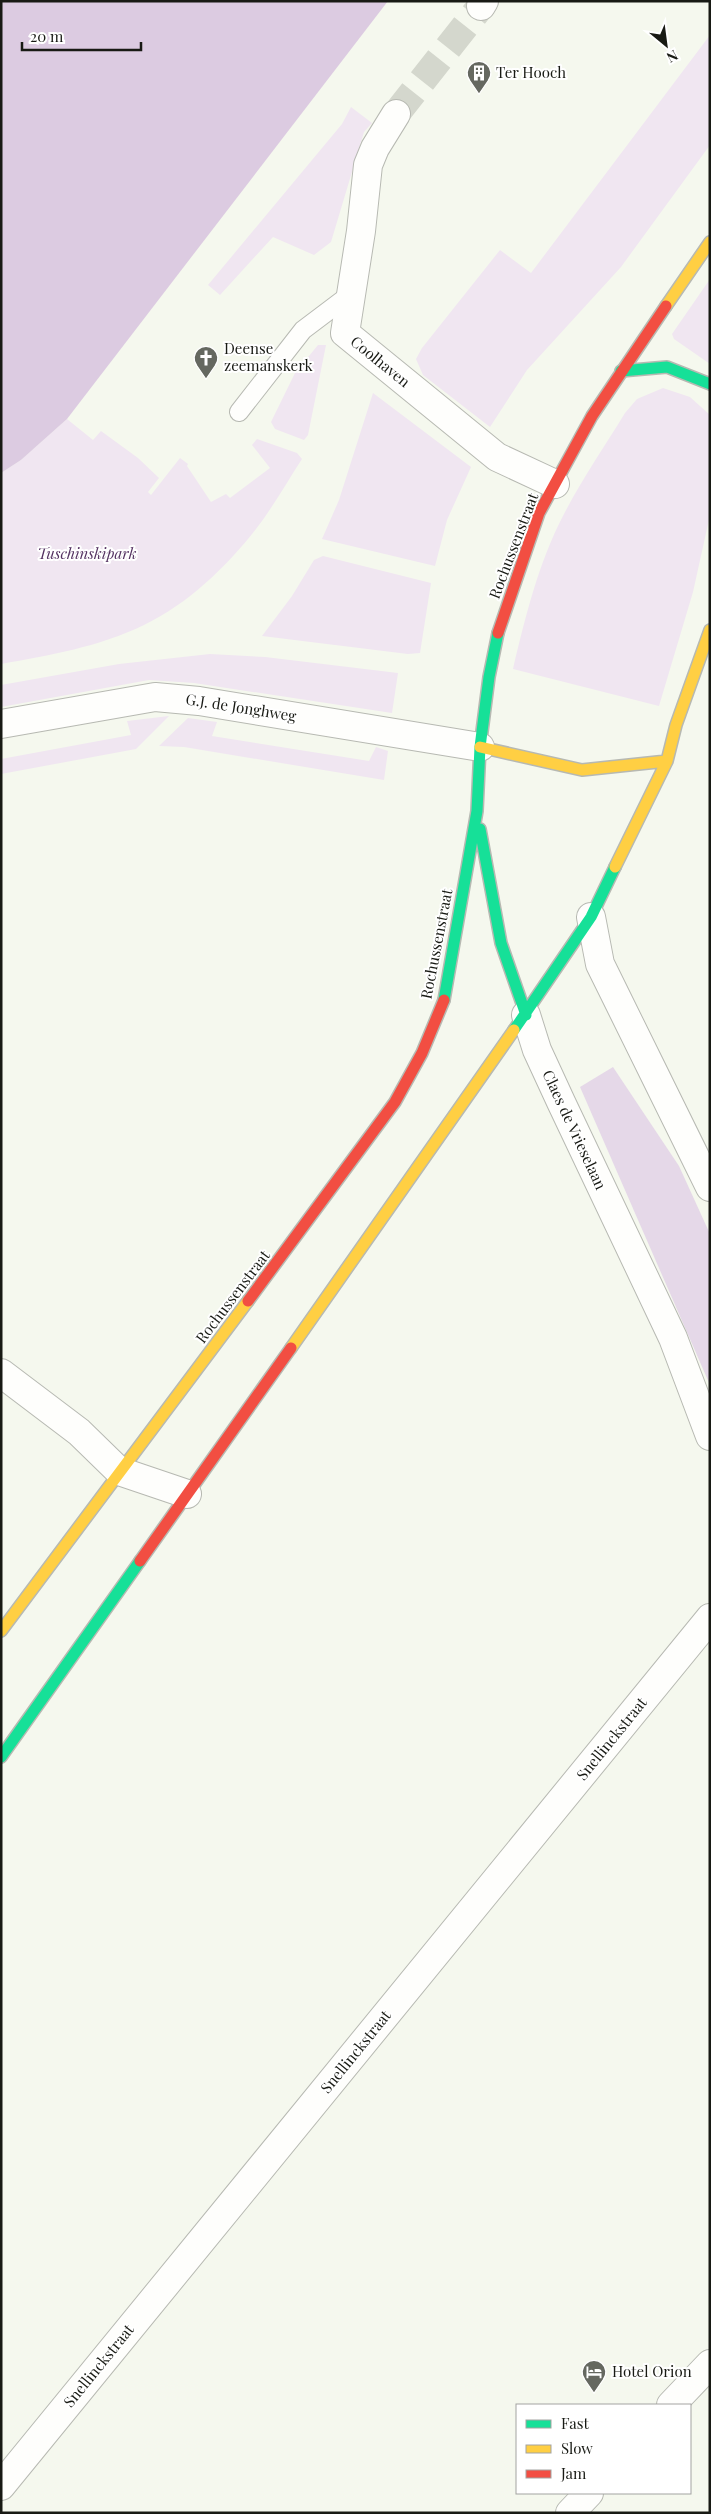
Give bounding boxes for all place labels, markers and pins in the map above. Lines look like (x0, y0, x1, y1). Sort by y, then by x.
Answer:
building icon: Ter Hooch (466, 60, 492, 94)
place label: Ter Hooch (496, 62, 566, 82)
place label: Deense zeemanskerk (224, 338, 314, 375)
church icon: Deense zeemanskerk (193, 345, 219, 379)
hotel icon: Hotel Orion (581, 2359, 607, 2393)
place label: Hotel Orion (612, 2361, 692, 2381)

